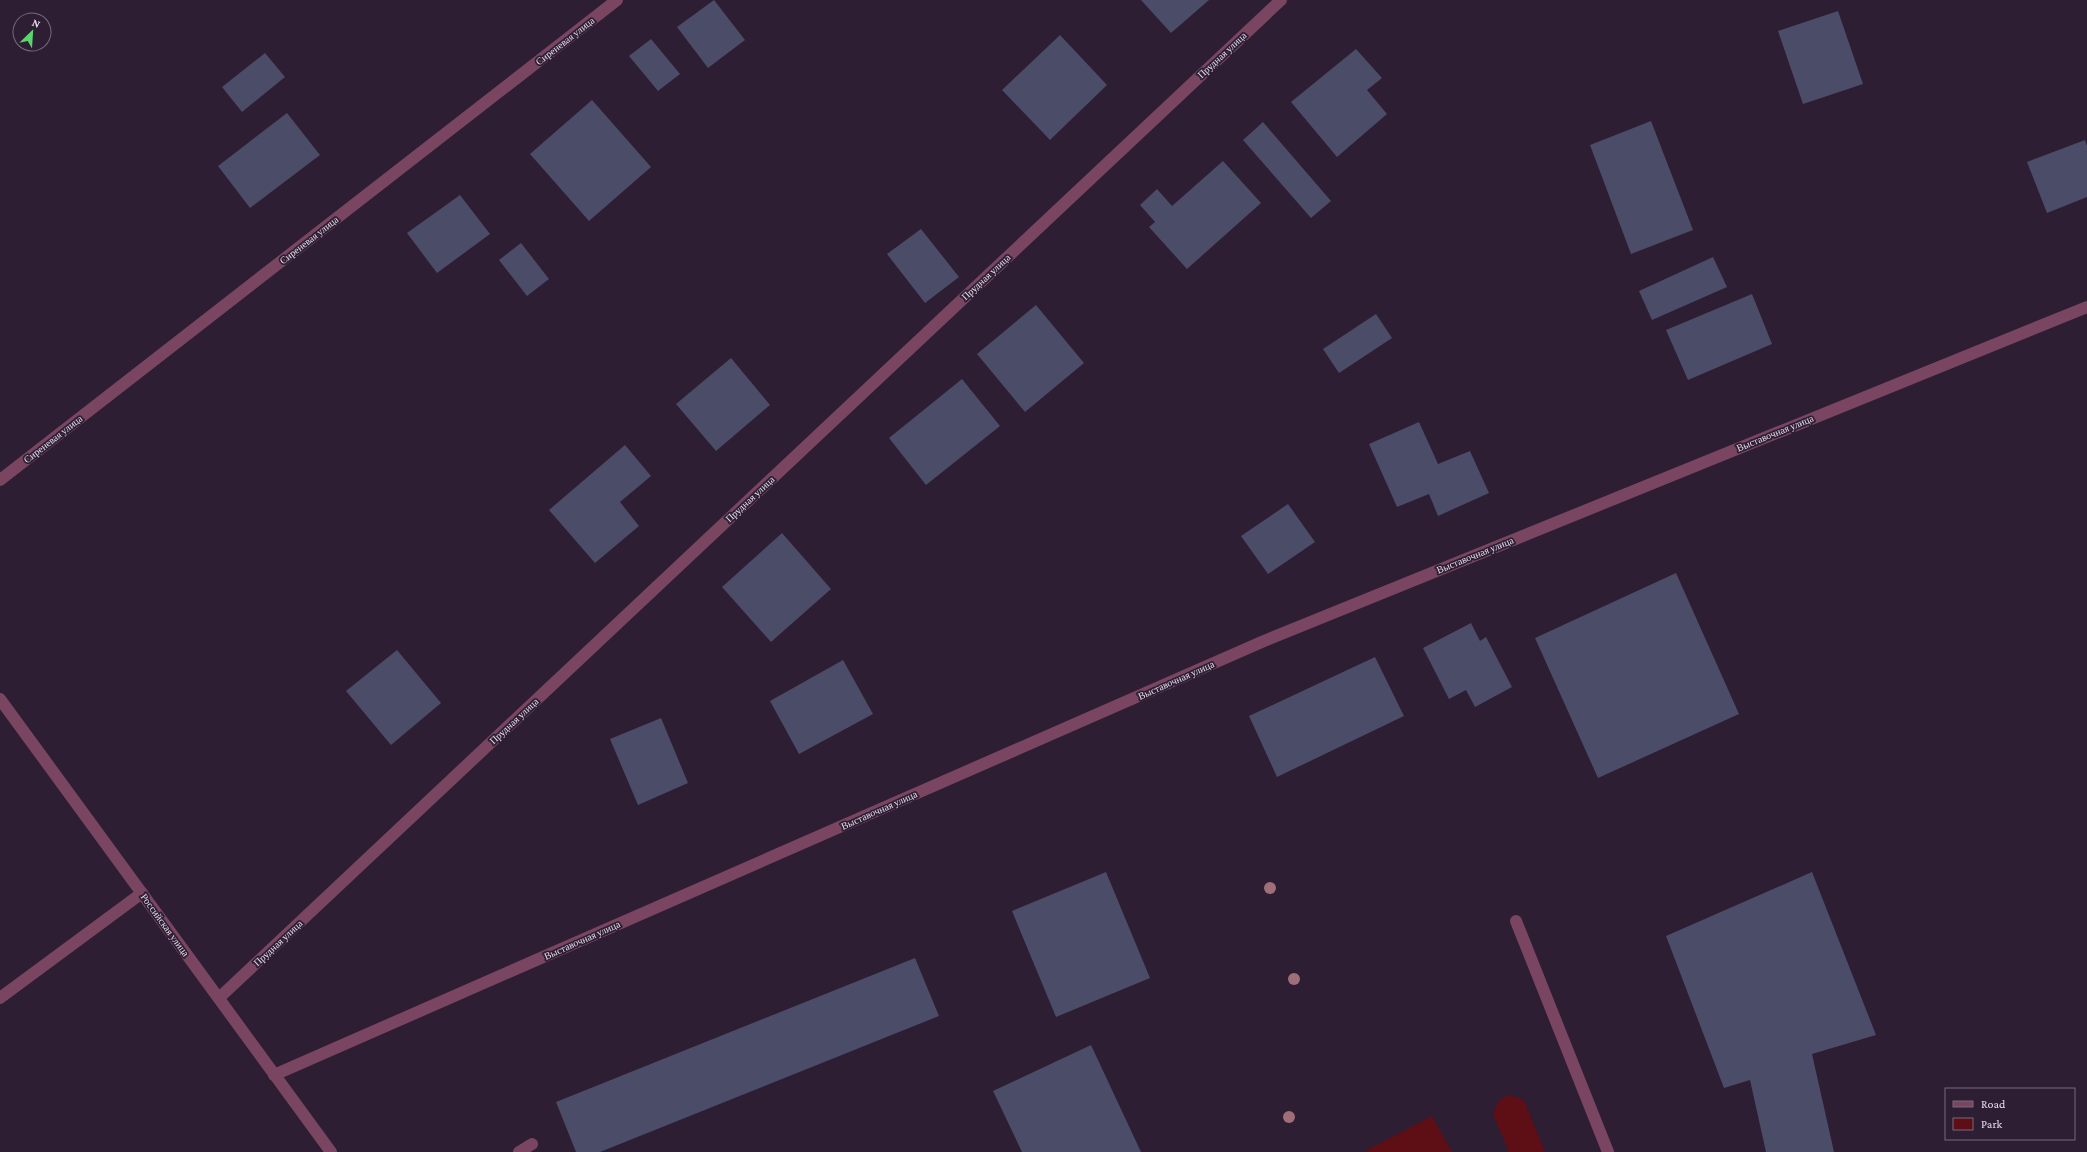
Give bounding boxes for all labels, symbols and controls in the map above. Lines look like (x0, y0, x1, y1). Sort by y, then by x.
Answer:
north arrow (12, 12, 52, 52)
street label: Сиреневая улица (533, 14, 597, 67)
text: N (30, 16, 43, 30)
street label: Прудная улица (1195, 29, 1249, 80)
street label: Сиреневая улица (277, 213, 341, 266)
street label: Прудная улица (959, 251, 1013, 302)
street label: Сиреневая улица (21, 412, 85, 465)
street label: Выставочная улица (1735, 412, 1816, 453)
street label: Прудная улица (723, 473, 777, 524)
street label: Выставочная улица (1435, 534, 1516, 575)
street label: Выставочная улица (1136, 658, 1216, 702)
street label: Прудная улица (487, 695, 541, 746)
street label: Выставочная улица (839, 788, 919, 832)
street label: Российская улица (139, 891, 192, 959)
street label: Прудная улица (251, 917, 305, 968)
street label: Выставочная улица (542, 918, 622, 962)
legend (1945, 1088, 2075, 1140)
text: Road (1981, 1097, 2006, 1111)
text: Park (1981, 1117, 2003, 1131)

